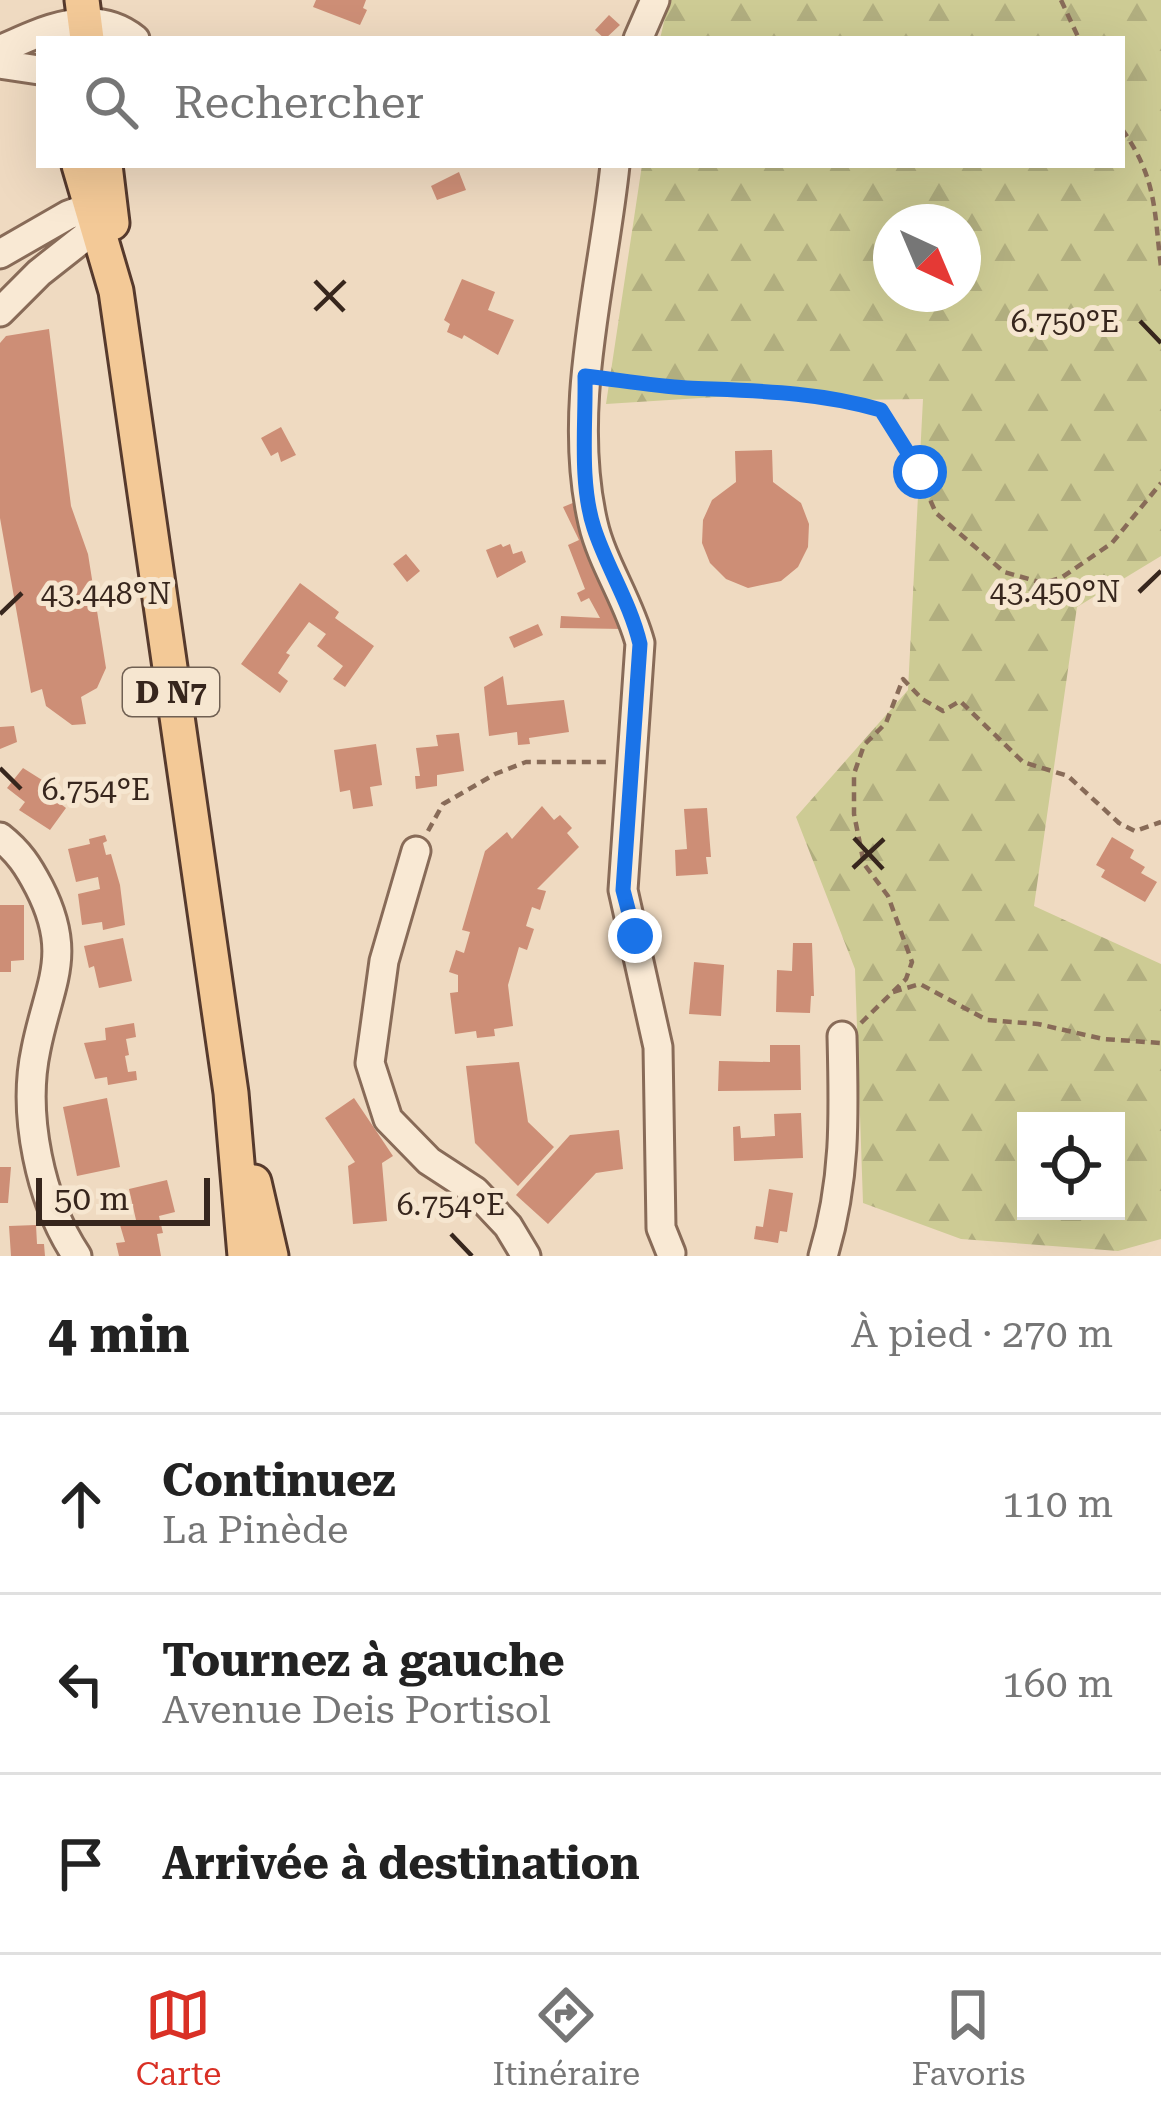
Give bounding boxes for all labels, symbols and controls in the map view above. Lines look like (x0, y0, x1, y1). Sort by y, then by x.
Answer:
search box (36, 36, 1125, 168)
icon: search (78, 69, 144, 135)
text: Rechercher (174, 76, 424, 129)
north arrow (873, 204, 981, 312)
text: 6.750°E (1011, 304, 1119, 339)
route start (893, 445, 947, 499)
text: 43.450°N (990, 574, 1120, 609)
text: 43.448°N (41, 576, 171, 611)
road number: D N7 (123, 668, 219, 716)
text: 6.754°E (42, 772, 150, 807)
route end (608, 909, 662, 963)
map controls (1017, 1112, 1125, 1220)
button: locate (1017, 1112, 1125, 1220)
scale bar (36, 1172, 210, 1225)
text: 50 m (54, 1179, 129, 1218)
text: 6.754°E (397, 1187, 505, 1222)
text: 4 min (48, 1305, 190, 1364)
text: À pied · 270 m (851, 1311, 1113, 1357)
text: Continuez (162, 1454, 396, 1507)
icon: ahead (48, 1471, 114, 1537)
text: 110 m (1002, 1481, 1113, 1527)
text: La Pinède (162, 1507, 348, 1553)
text: Tournez à gauche (162, 1634, 565, 1687)
icon: left (48, 1651, 114, 1717)
text: 160 m (1002, 1661, 1113, 1707)
text: Avenue Deis Portisol (162, 1687, 551, 1733)
icon: arrive (48, 1831, 114, 1897)
text: Arrivée à destination (162, 1837, 640, 1890)
tab: Carte (136, 1982, 221, 2093)
tab: Itinéraire (493, 1982, 640, 2093)
tab: Favoris (911, 1982, 1025, 2093)

